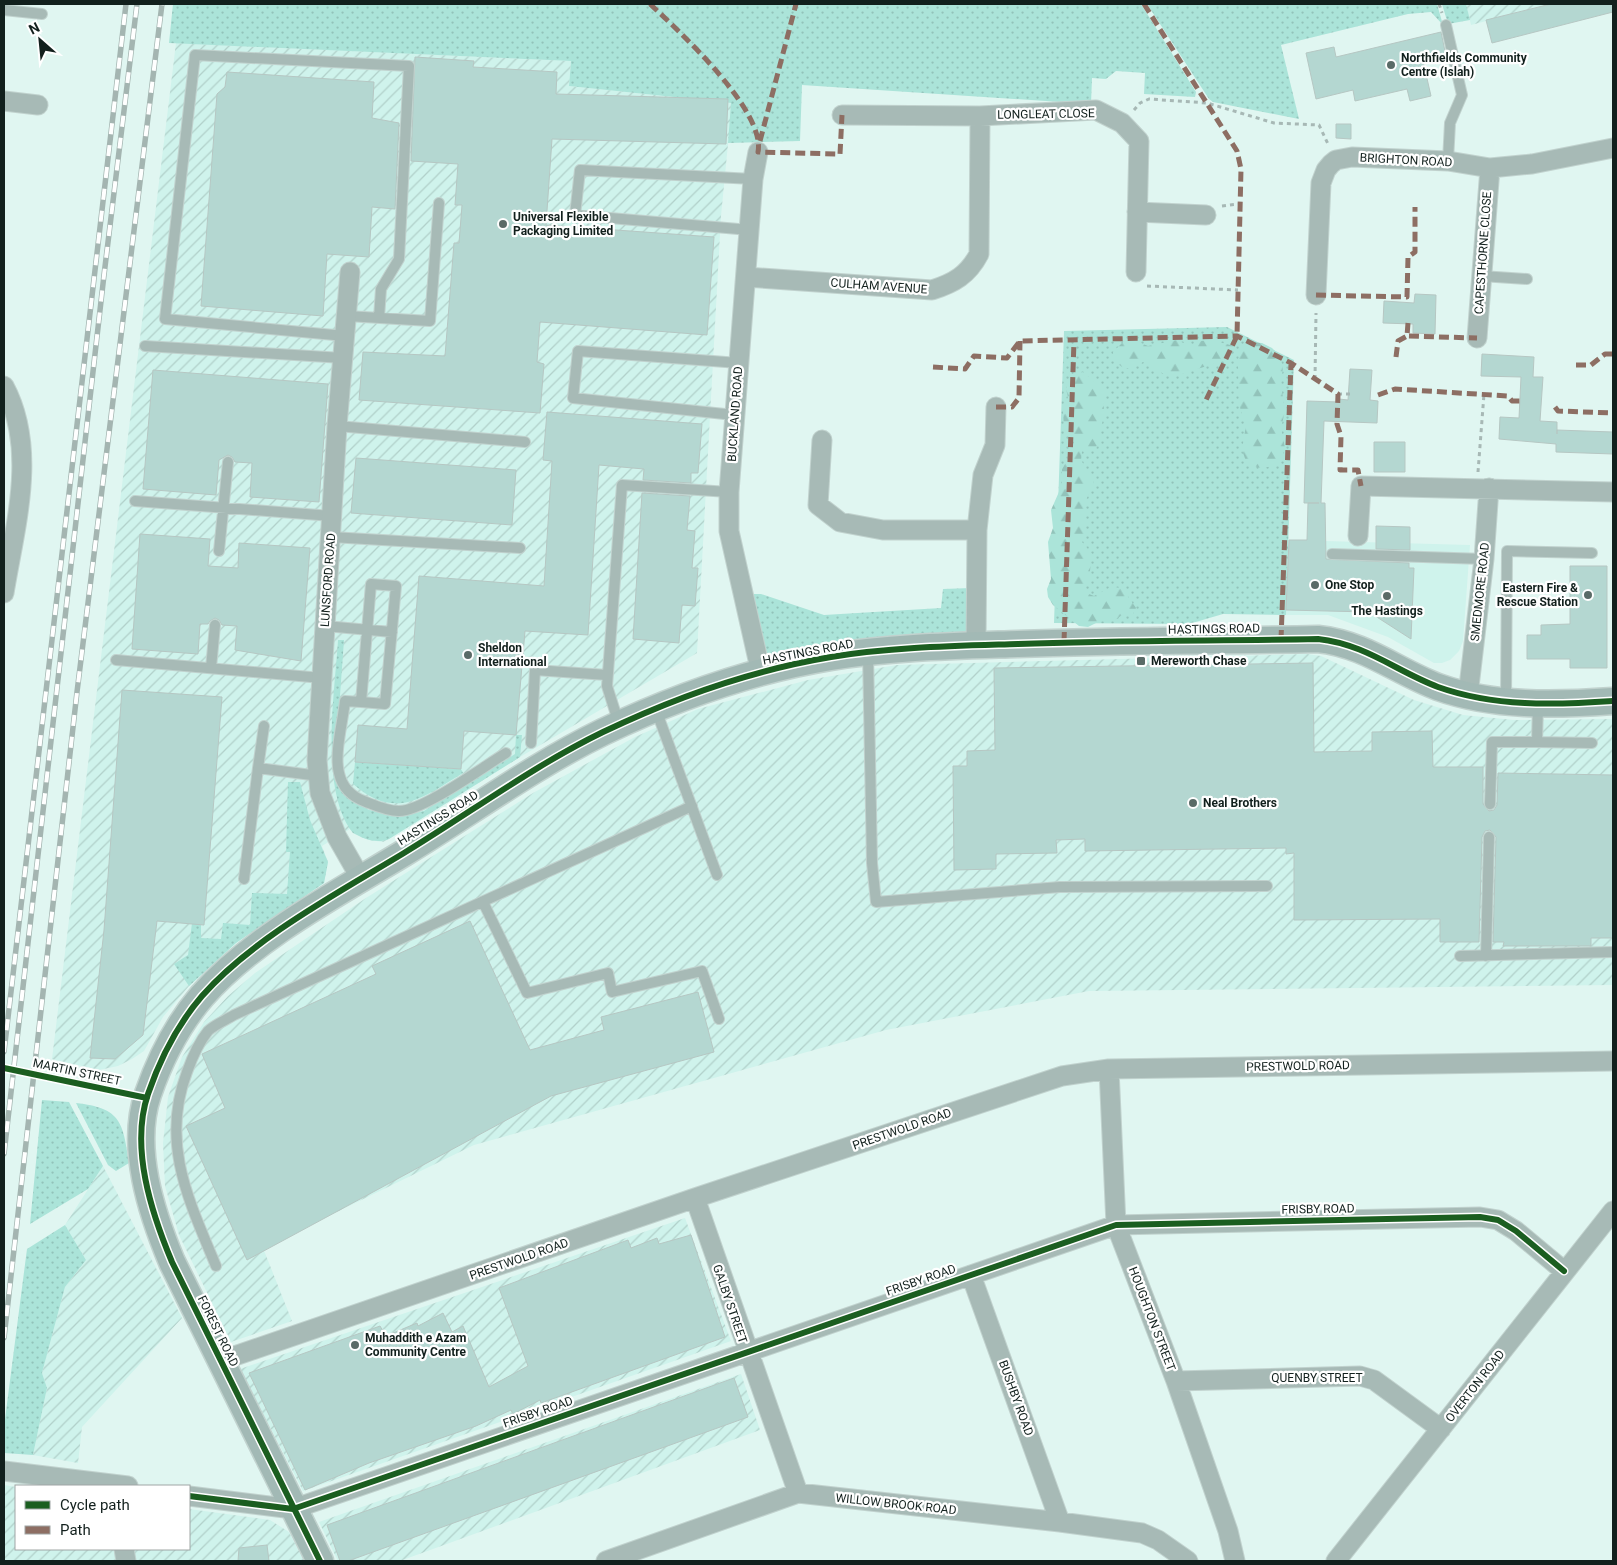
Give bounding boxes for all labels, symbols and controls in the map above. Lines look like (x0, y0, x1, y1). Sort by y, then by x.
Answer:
north arrow (15, 15, 65, 65)
text: N (26, 19, 42, 38)
place label: Northfields Community Centre (Islah) (1401, 51, 1528, 79)
marker: Northfields Community Centre (Islah) (1385, 59, 1397, 71)
street label: LONGLEAT CLOSE (997, 106, 1095, 122)
street label: BRIGHTON ROAD (1359, 151, 1453, 169)
street label: CAPESTHORNE CLOSE (1472, 191, 1494, 315)
place label: Universal Flexible Packaging Limited (513, 210, 614, 238)
marker: Universal Flexible Packaging Limited (497, 218, 509, 230)
street label: CULHAM AVENUE (830, 276, 928, 296)
street label: BUCKLAND ROAD (725, 366, 745, 462)
street label: LUNSFORD ROAD (318, 533, 338, 627)
street label: SMEDMORE ROAD (1468, 542, 1492, 642)
place label: One Stop (1325, 578, 1375, 592)
marker: One Stop (1309, 579, 1321, 591)
place label: Eastern Fire & Rescue Station (1497, 581, 1578, 609)
marker: Eastern Fire & Rescue Station (1582, 589, 1594, 601)
marker: The Hastings (1381, 590, 1393, 602)
place label: The Hastings (1351, 604, 1423, 618)
street label: HASTINGS ROAD (1168, 621, 1260, 637)
street label: HASTINGS ROAD (761, 636, 855, 668)
place label: Sheldon International (478, 641, 547, 669)
marker: Sheldon International (462, 649, 474, 661)
place label: Mereworth Chase (1151, 654, 1247, 668)
marker: Mereworth Chase (1135, 655, 1147, 667)
street label: HASTINGS ROAD (395, 788, 481, 848)
place label: Neal Brothers (1203, 796, 1277, 810)
marker: Neal Brothers (1187, 797, 1199, 809)
street label: MARTIN STREET (32, 1056, 122, 1088)
street label: PRESTWOLD ROAD (1246, 1058, 1350, 1074)
street label: PRESTWOLD ROAD (851, 1105, 953, 1152)
street label: FRISBY ROAD (1281, 1201, 1355, 1217)
street label: PRESTWOLD ROAD (468, 1235, 570, 1282)
street label: FRISBY ROAD (884, 1261, 958, 1298)
street label: GALBY STREET (710, 1263, 750, 1345)
street label: HOUGHTON STREET (1126, 1265, 1178, 1373)
street label: FOREST ROAD (195, 1293, 241, 1369)
place label: Muhaddith e Azam Community Centre (365, 1331, 467, 1359)
marker: Muhaddith e Azam Community Centre (349, 1339, 361, 1351)
street label: OVERTON ROAD (1443, 1347, 1508, 1425)
street label: BUSHBY ROAD (996, 1358, 1036, 1438)
street label: QUENBY STREET (1271, 1371, 1363, 1385)
street label: FRISBY ROAD (501, 1393, 575, 1430)
legend (15, 1485, 190, 1550)
street label: WILLOW BROOK ROAD (835, 1491, 957, 1517)
text: Cycle path (60, 1496, 130, 1514)
text: Path (60, 1521, 91, 1539)

